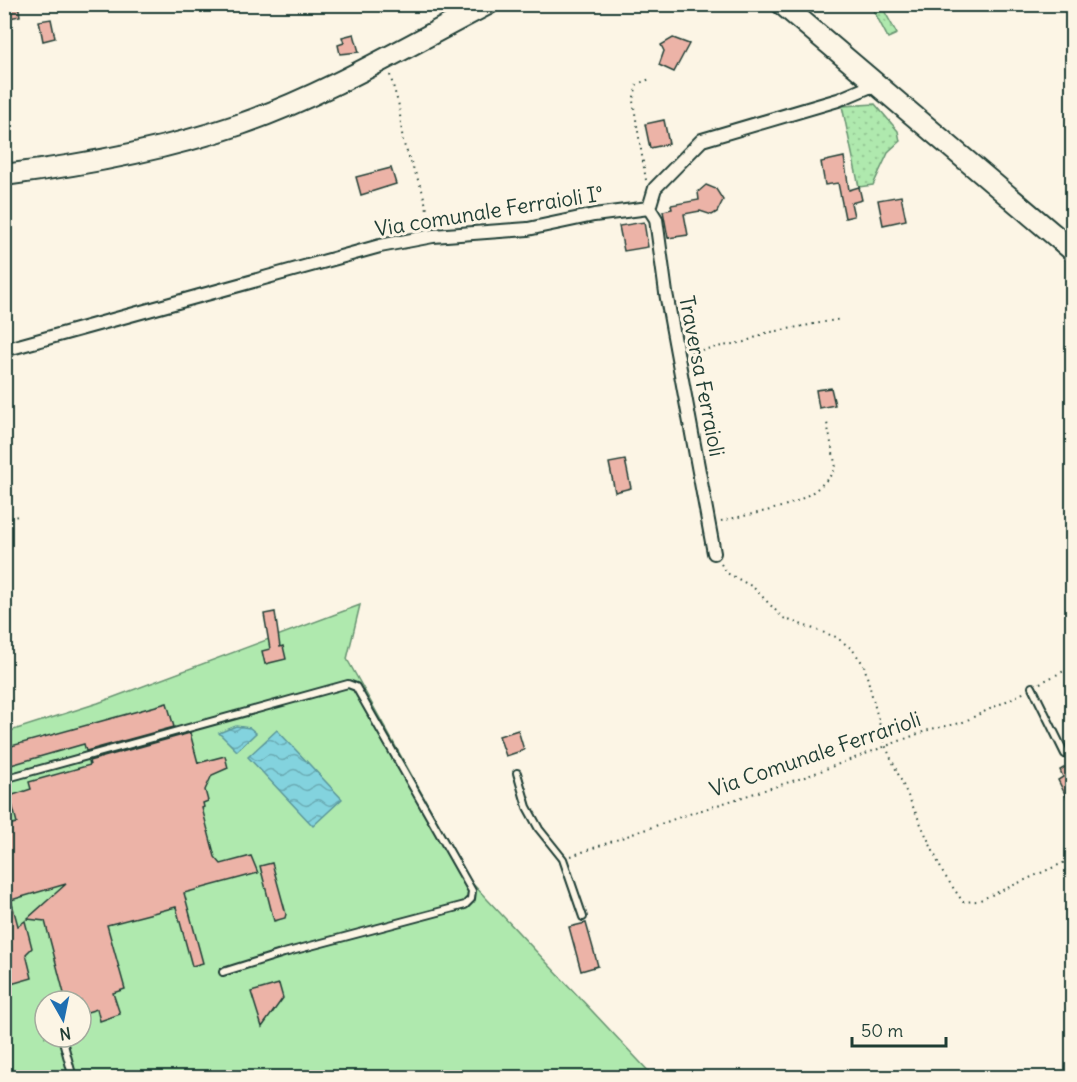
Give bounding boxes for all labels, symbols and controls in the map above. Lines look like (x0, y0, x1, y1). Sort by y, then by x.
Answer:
street label: Via comunale Ferraioli I° (373, 180, 605, 242)
street label: Traversa Ferraioli (673, 293, 731, 459)
street label: Via Comunale Ferrarioli (706, 705, 924, 803)
north arrow (33, 989, 93, 1049)
scale bar (852, 1010, 946, 1048)
text: 50 m (861, 1019, 903, 1042)
text: N (58, 1023, 72, 1045)

